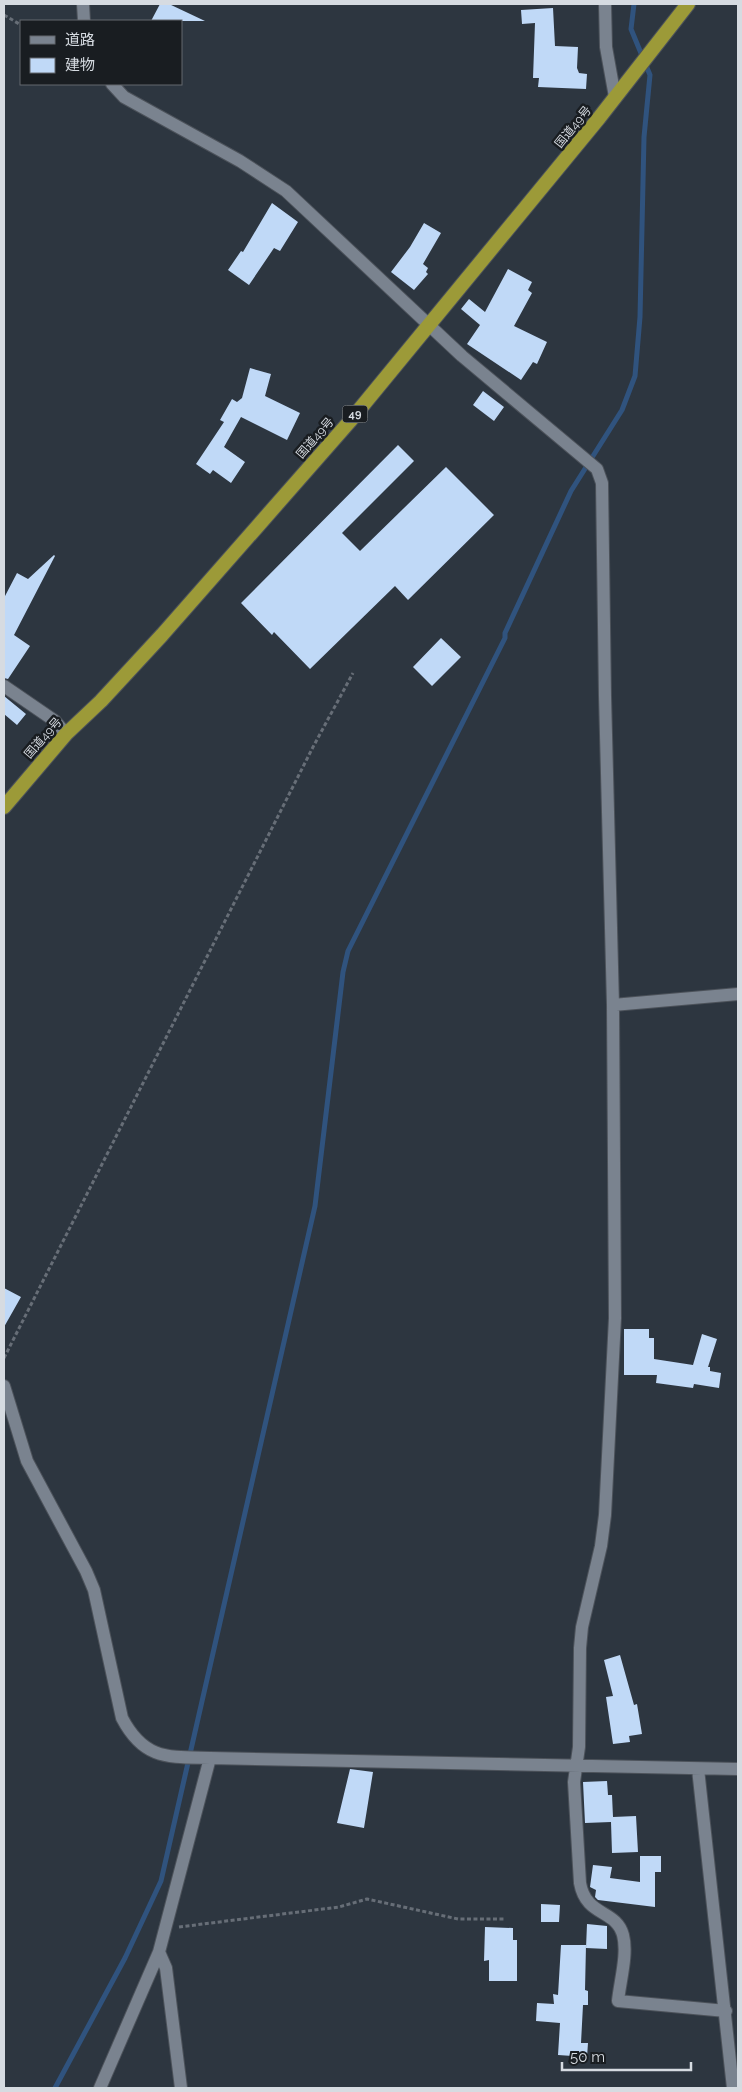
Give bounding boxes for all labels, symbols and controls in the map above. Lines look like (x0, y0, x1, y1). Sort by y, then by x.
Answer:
legend (20, 20, 182, 85)
text: 道路 (65, 31, 95, 49)
text: 建物 (65, 56, 95, 74)
street label: 国道49号 (552, 103, 594, 151)
road number: 49 (342, 406, 368, 422)
street label: 国道49号 (293, 415, 337, 461)
street label: 国道49号 (21, 715, 65, 761)
scale bar (562, 2040, 691, 2072)
text: 50 m (570, 2048, 605, 2066)

